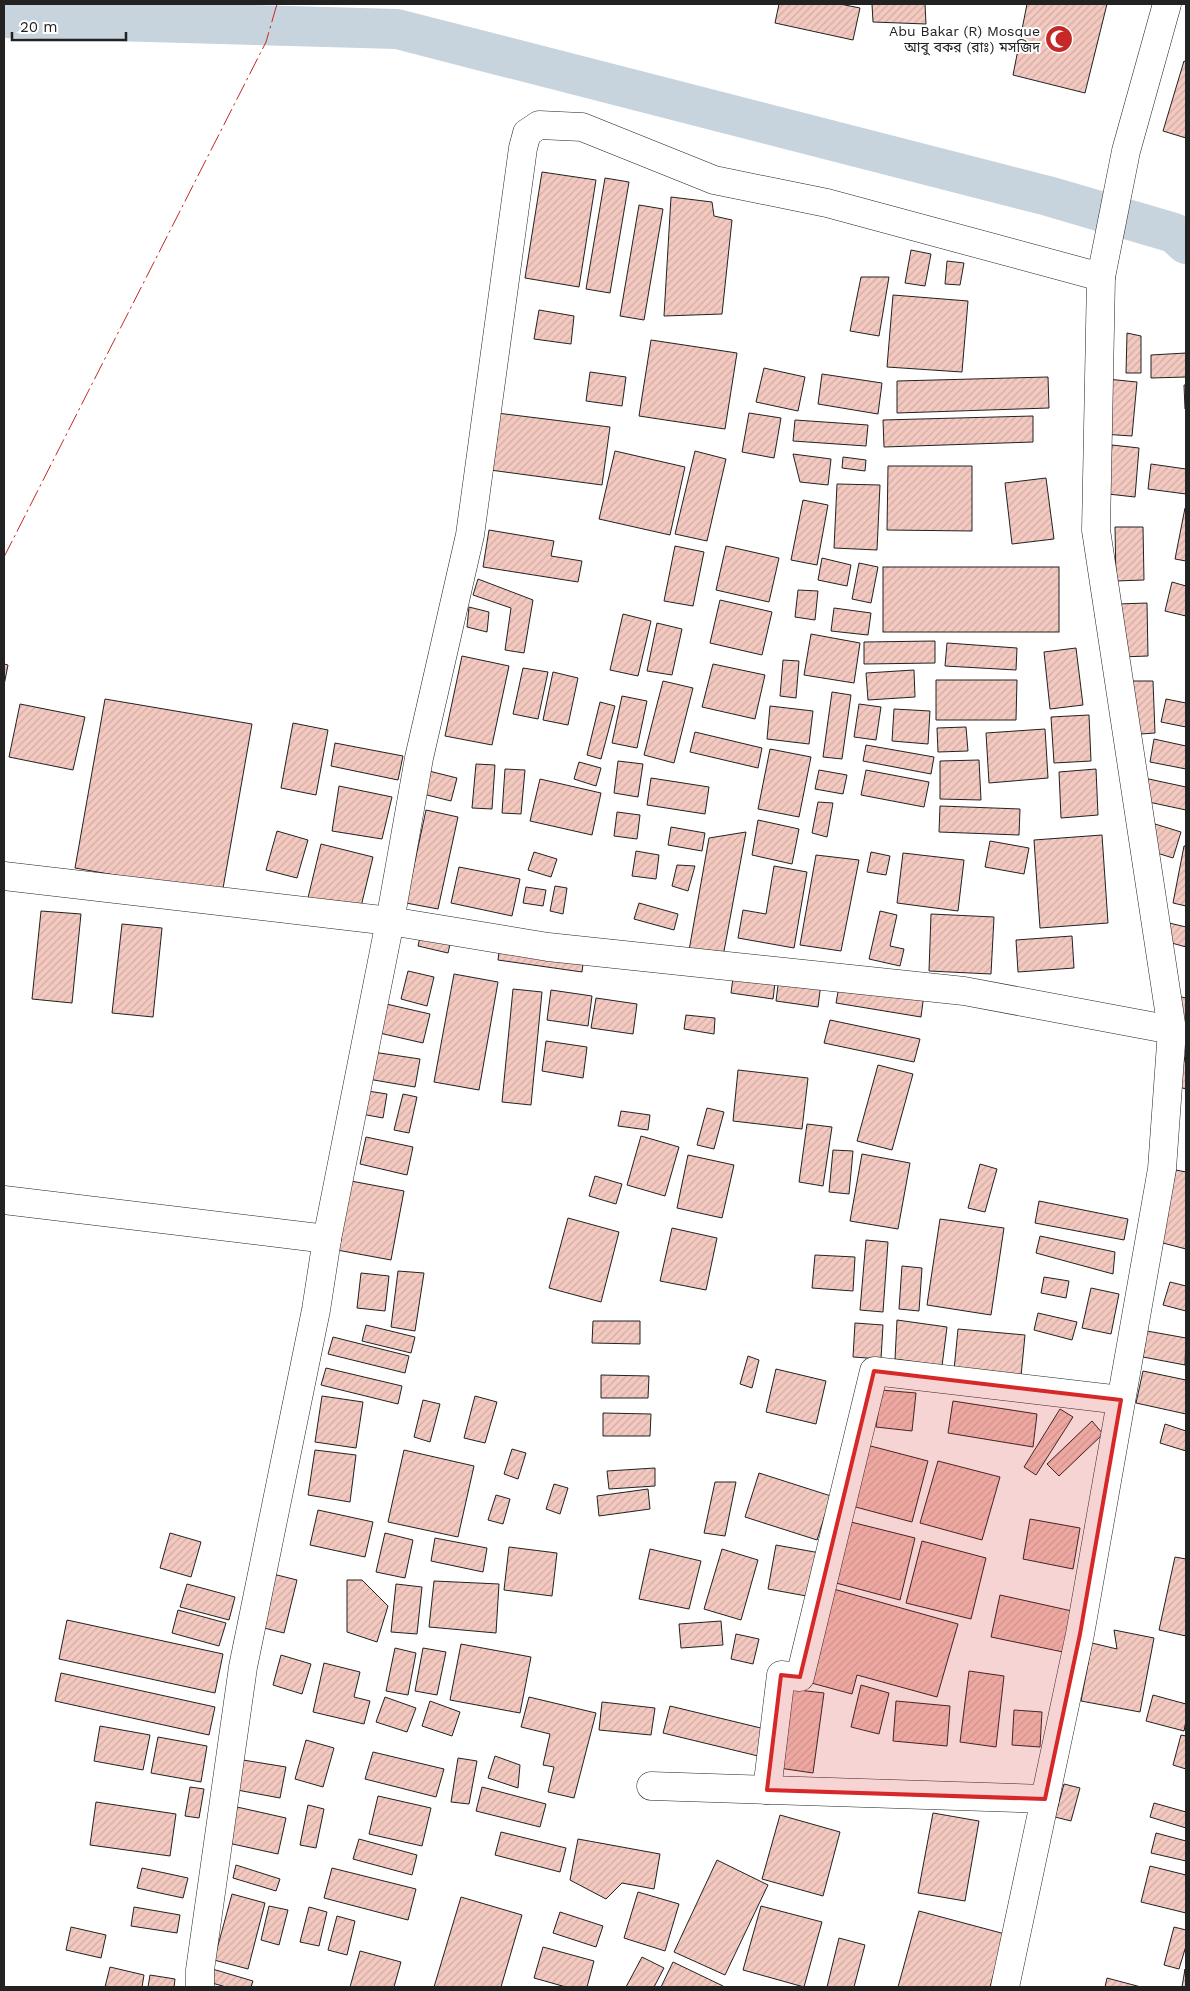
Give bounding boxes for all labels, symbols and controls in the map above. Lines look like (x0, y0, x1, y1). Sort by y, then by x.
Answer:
scale bar (12, 10, 126, 42)
text: 20 m (20, 18, 58, 36)
place label: Abu Bakar (R) Mosque আবু বকর (রাঃ) মসজিদ (889, 23, 1040, 56)
mosque icon: Abu Bakar (R) Mosque আবু বকর (রাঃ) মসজিদ (1044, 24, 1074, 54)

